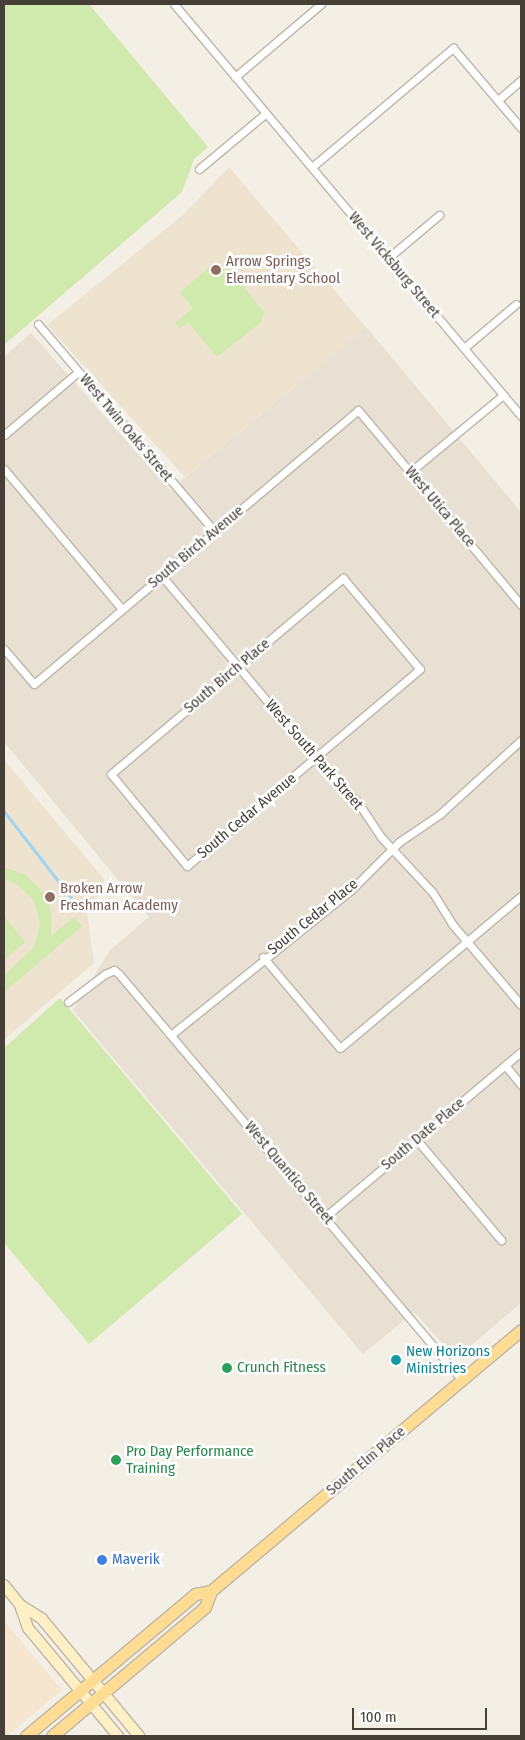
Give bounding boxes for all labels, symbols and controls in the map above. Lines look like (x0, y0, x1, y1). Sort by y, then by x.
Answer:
street label: West Vicksburg Street (344, 208, 444, 322)
place label: Arrow Springs Elementary School (226, 252, 340, 287)
marker: Arrow Springs Elementary School (210, 264, 222, 276)
street label: West Twin Oaks Street (76, 370, 176, 486)
street label: West Utica Place (401, 463, 479, 551)
street label: South Birch Avenue (145, 502, 247, 592)
street label: South Birch Place (180, 635, 274, 717)
street label: West South Park Street (261, 696, 367, 814)
street label: South Cedar Avenue (194, 769, 300, 863)
street label: South Cedar Place (264, 875, 362, 959)
place label: Broken Arrow Freshman Academy (60, 879, 178, 914)
marker: Broken Arrow Freshman Academy (44, 891, 56, 903)
street label: South Date Place (378, 1094, 468, 1174)
street label: West Quantico Street (241, 1118, 337, 1228)
place label: New Horizons Ministries (406, 1342, 490, 1377)
marker: New Horizons Ministries (390, 1354, 402, 1366)
place label: Crunch Fitness (237, 1359, 326, 1377)
marker: Crunch Fitness (221, 1362, 233, 1374)
street label: South Elm Place (323, 1423, 409, 1499)
place label: Pro Day Performance Training (126, 1442, 254, 1477)
marker: Pro Day Performance Training (110, 1454, 122, 1466)
place label: Maverik (112, 1551, 160, 1569)
marker: Maverik (96, 1554, 108, 1566)
scale bar (355, 1698, 490, 1730)
text: 100 m (360, 1708, 397, 1726)

